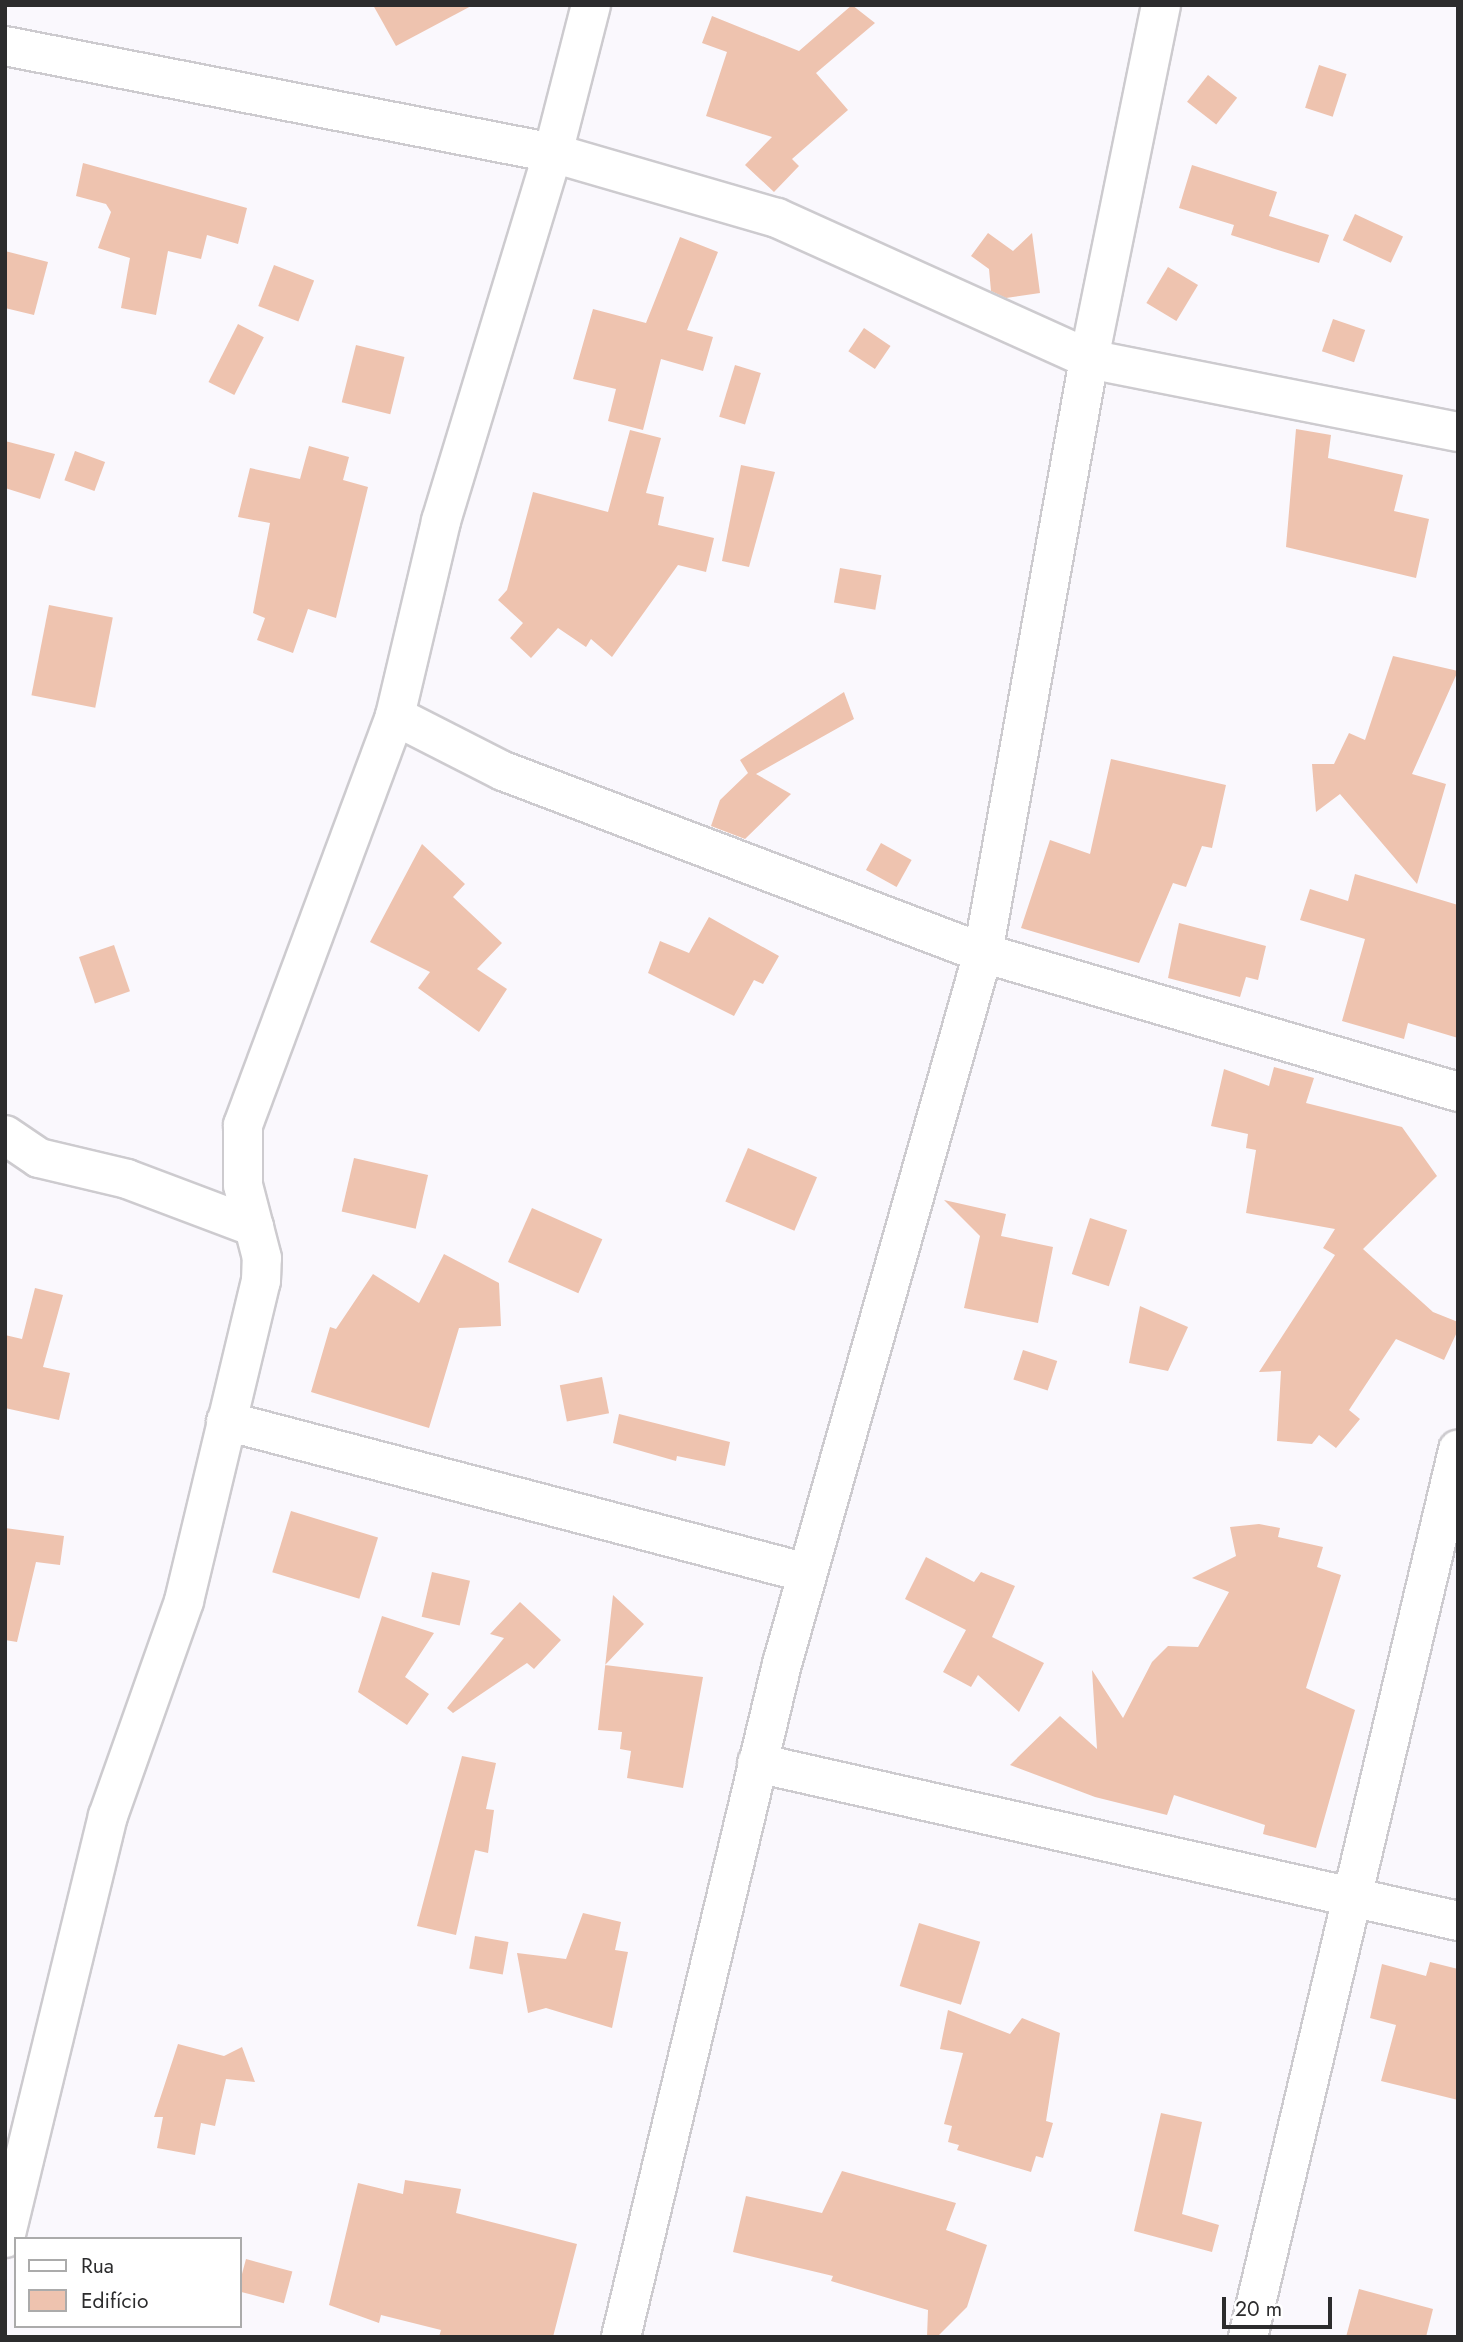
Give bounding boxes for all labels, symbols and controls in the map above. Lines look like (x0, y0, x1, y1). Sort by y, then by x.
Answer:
legend (14, 2237, 242, 2328)
text: Rua (81, 2251, 114, 2281)
scale bar (1225, 2282, 1335, 2326)
text: Edifício (81, 2286, 148, 2316)
text: 20 m (1235, 2294, 1282, 2324)

